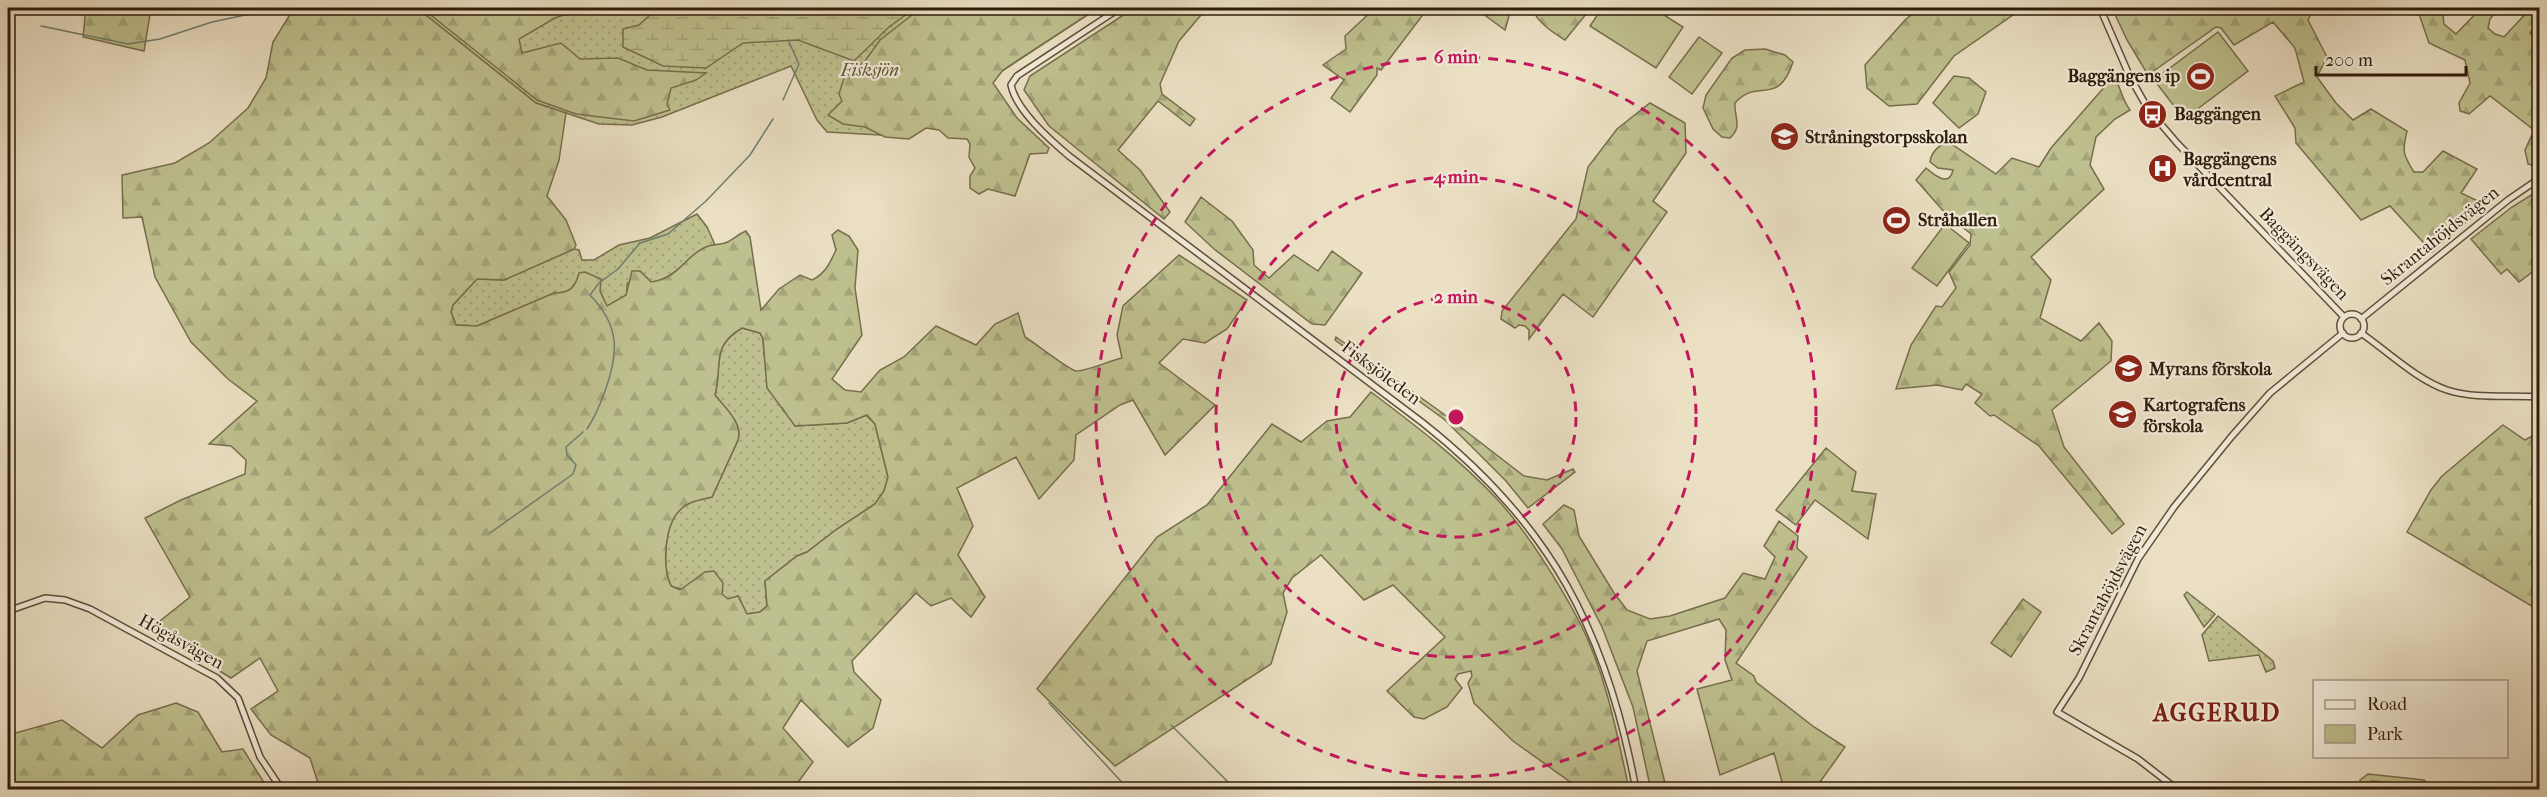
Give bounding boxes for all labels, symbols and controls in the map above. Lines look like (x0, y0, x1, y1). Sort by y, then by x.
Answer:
scale bar (2316, 39, 2466, 77)
text: 6 min (1434, 47, 1479, 68)
text: 200 m (2325, 50, 2373, 71)
park label: Fisksjön (840, 60, 899, 81)
sports icon: Baggängens ip (2185, 60, 2217, 92)
place label: Baggängens ip (2067, 66, 2180, 87)
bus stop icon: Baggängen (2137, 98, 2169, 130)
place label: Baggängen (2174, 104, 2262, 125)
school or university icon: Stråningstorpsskolan (1768, 121, 1800, 153)
place label: Stråningstorpsskolan (1805, 127, 1968, 148)
place label: Baggängens vårdcentral (2182, 149, 2277, 191)
hospital icon: Baggängens vårdcentral (2146, 153, 2178, 185)
text: 4 min (1432, 167, 1479, 188)
street label: Skrantahöjdsvägen (2377, 182, 2504, 290)
street label: Baggängsvägen (2255, 203, 2354, 305)
sports icon: Stråhallen (1881, 204, 1913, 236)
place label: Stråhallen (1918, 210, 1998, 231)
text: 2 min (1434, 287, 1478, 308)
street label: Fisksjöleden (1337, 336, 1425, 410)
school or university icon: Myrans förskola (2112, 353, 2144, 385)
place label: Myrans förskola (2148, 359, 2272, 380)
place label: Kartografens förskola (2142, 395, 2246, 437)
school or university icon: Kartografens förskola (2106, 399, 2138, 431)
centre of rings (1446, 407, 1466, 427)
street label: Skrantahöjdsvägen (2064, 520, 2152, 659)
street label: Högåsvägen (135, 610, 228, 674)
legend (2313, 680, 2508, 758)
text: Road (2367, 694, 2407, 715)
district label: AGGERUD (2151, 699, 2281, 727)
text: Park (2367, 724, 2404, 745)

